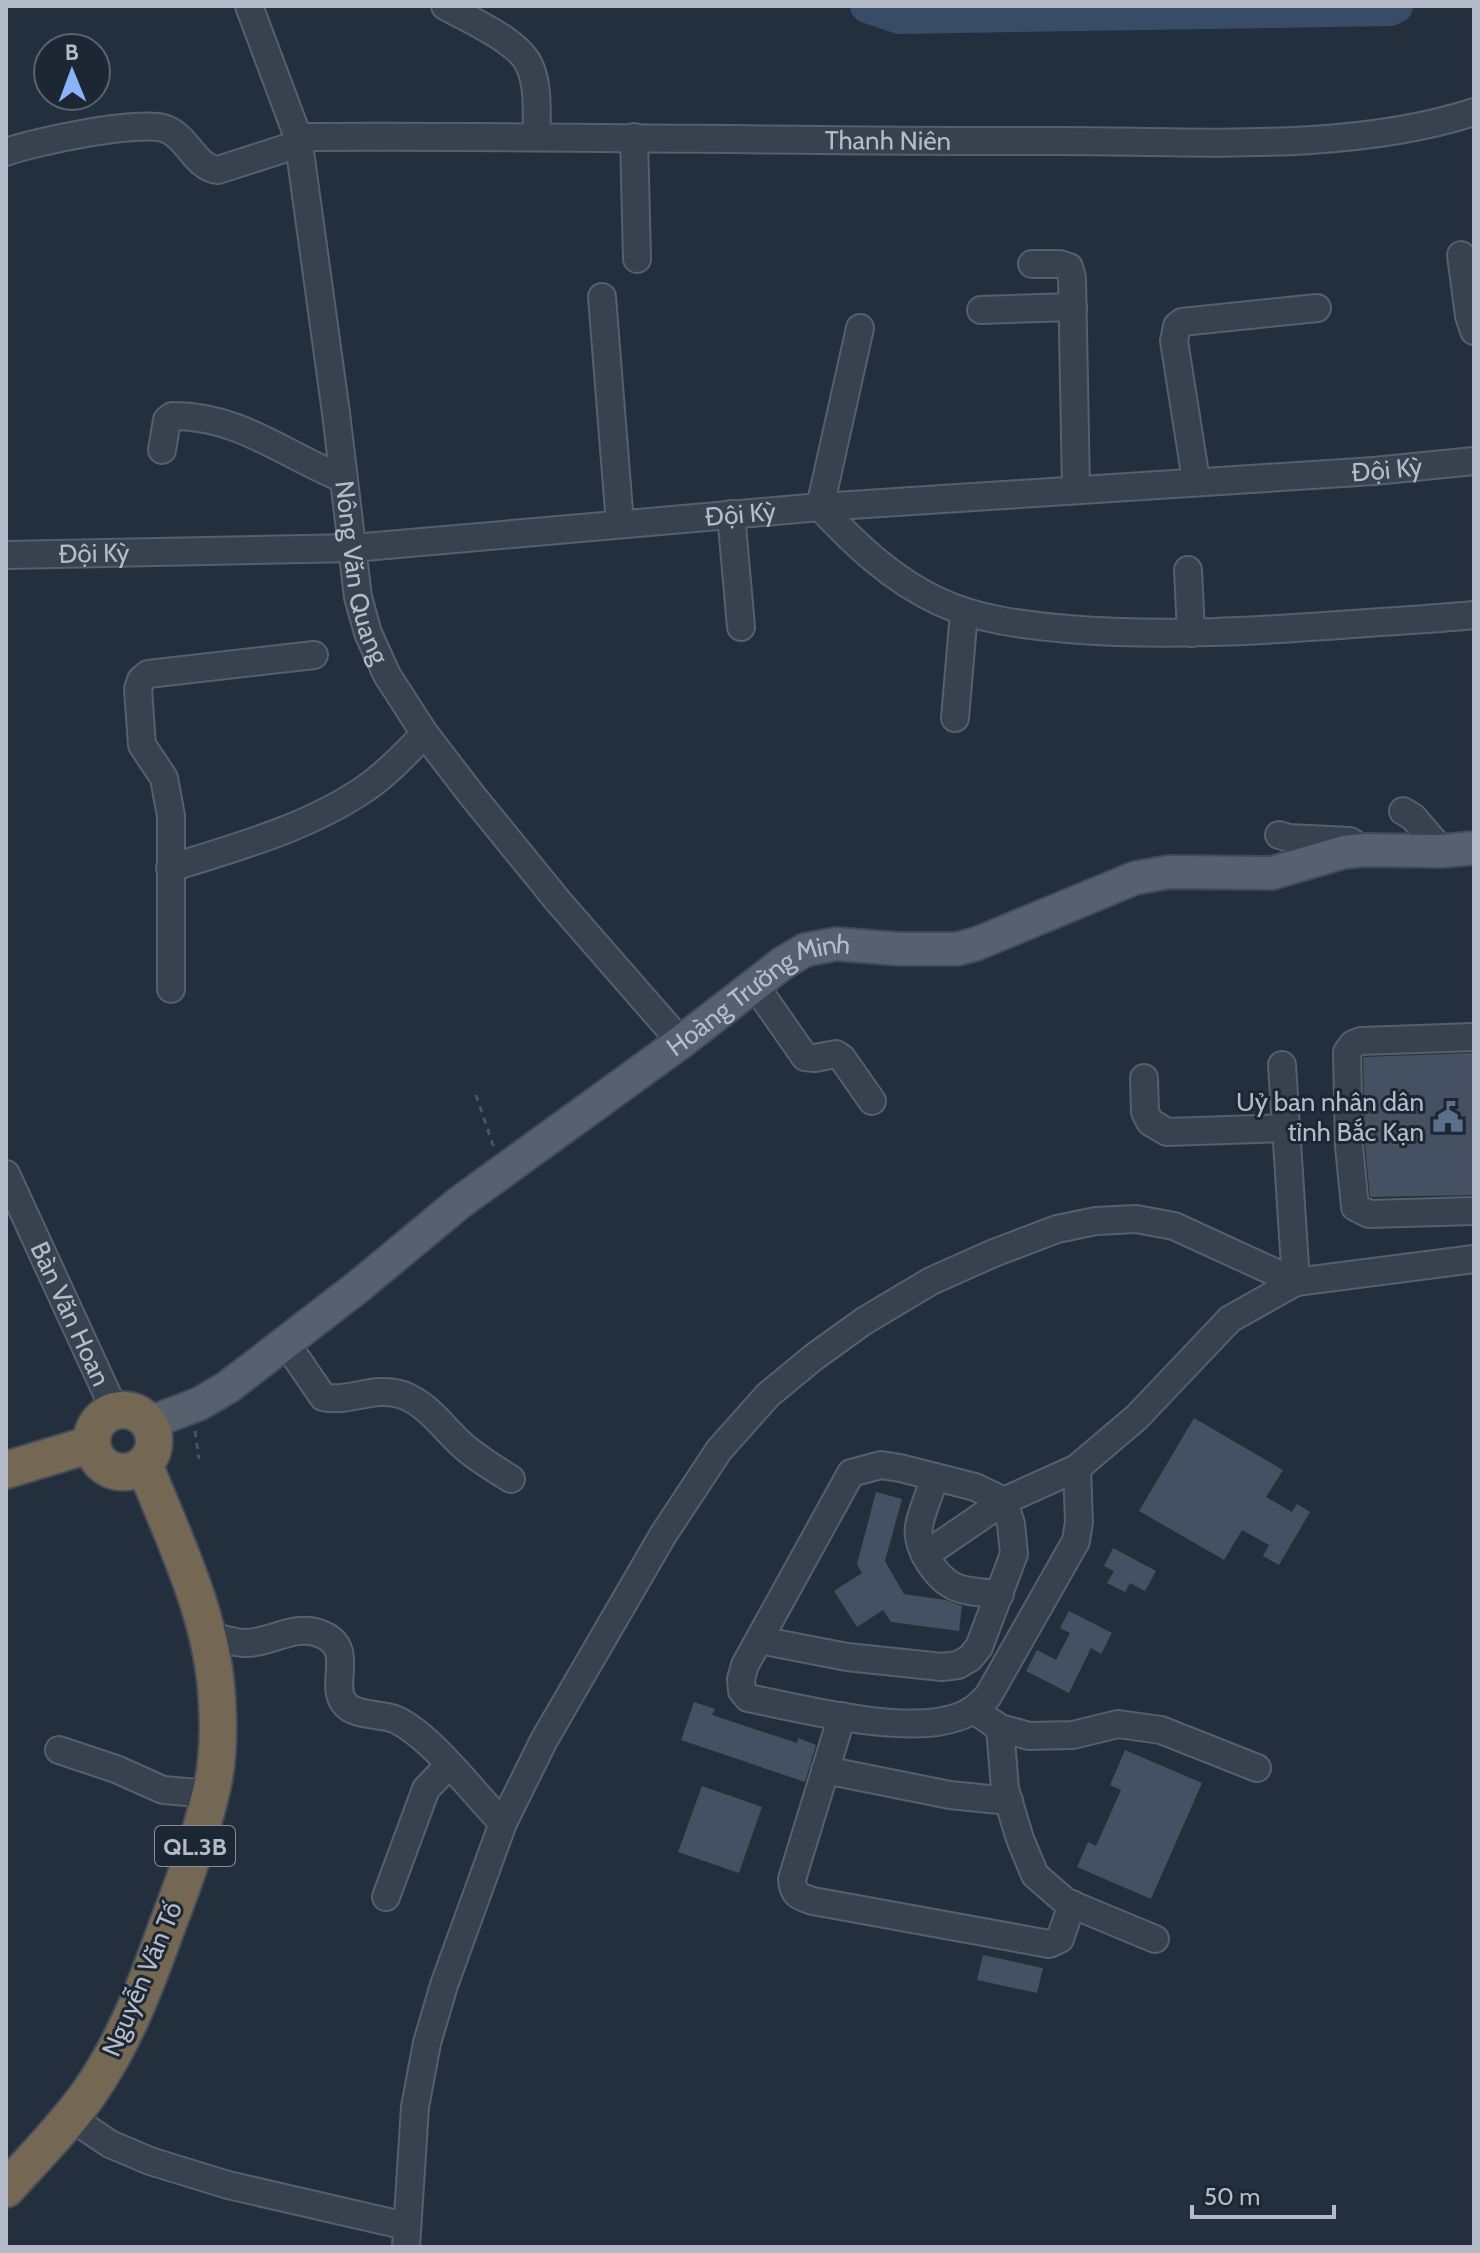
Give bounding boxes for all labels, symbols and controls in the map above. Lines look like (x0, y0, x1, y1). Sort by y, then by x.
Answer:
north arrow (32, 32, 112, 112)
text: B (65, 39, 79, 66)
street label: Thanh Niên (825, 124, 951, 157)
street label: Đội Kỳ (1350, 450, 1424, 488)
street label: Nông Văn Quang (328, 479, 396, 670)
street label: Đội Kỳ (704, 495, 777, 533)
street label: Đội Kỳ (58, 537, 130, 570)
street label: Hoàng Trường Minh (660, 928, 851, 1063)
place label: Uỷ ban nhân dân tỉnh Bắc Kạn (1236, 1086, 1424, 1148)
public building icon: Uỷ ban nhân dân tỉnh Bắc Kạn (1431, 1100, 1465, 1134)
street label: Bàn Văn Hoan (23, 1237, 117, 1391)
road number: QL.3B (155, 1826, 235, 1866)
street label: Nguyễn Văn Tố (95, 1897, 189, 2061)
scale bar (1192, 2169, 1334, 2219)
text: 50 m (1204, 2182, 1260, 2211)

